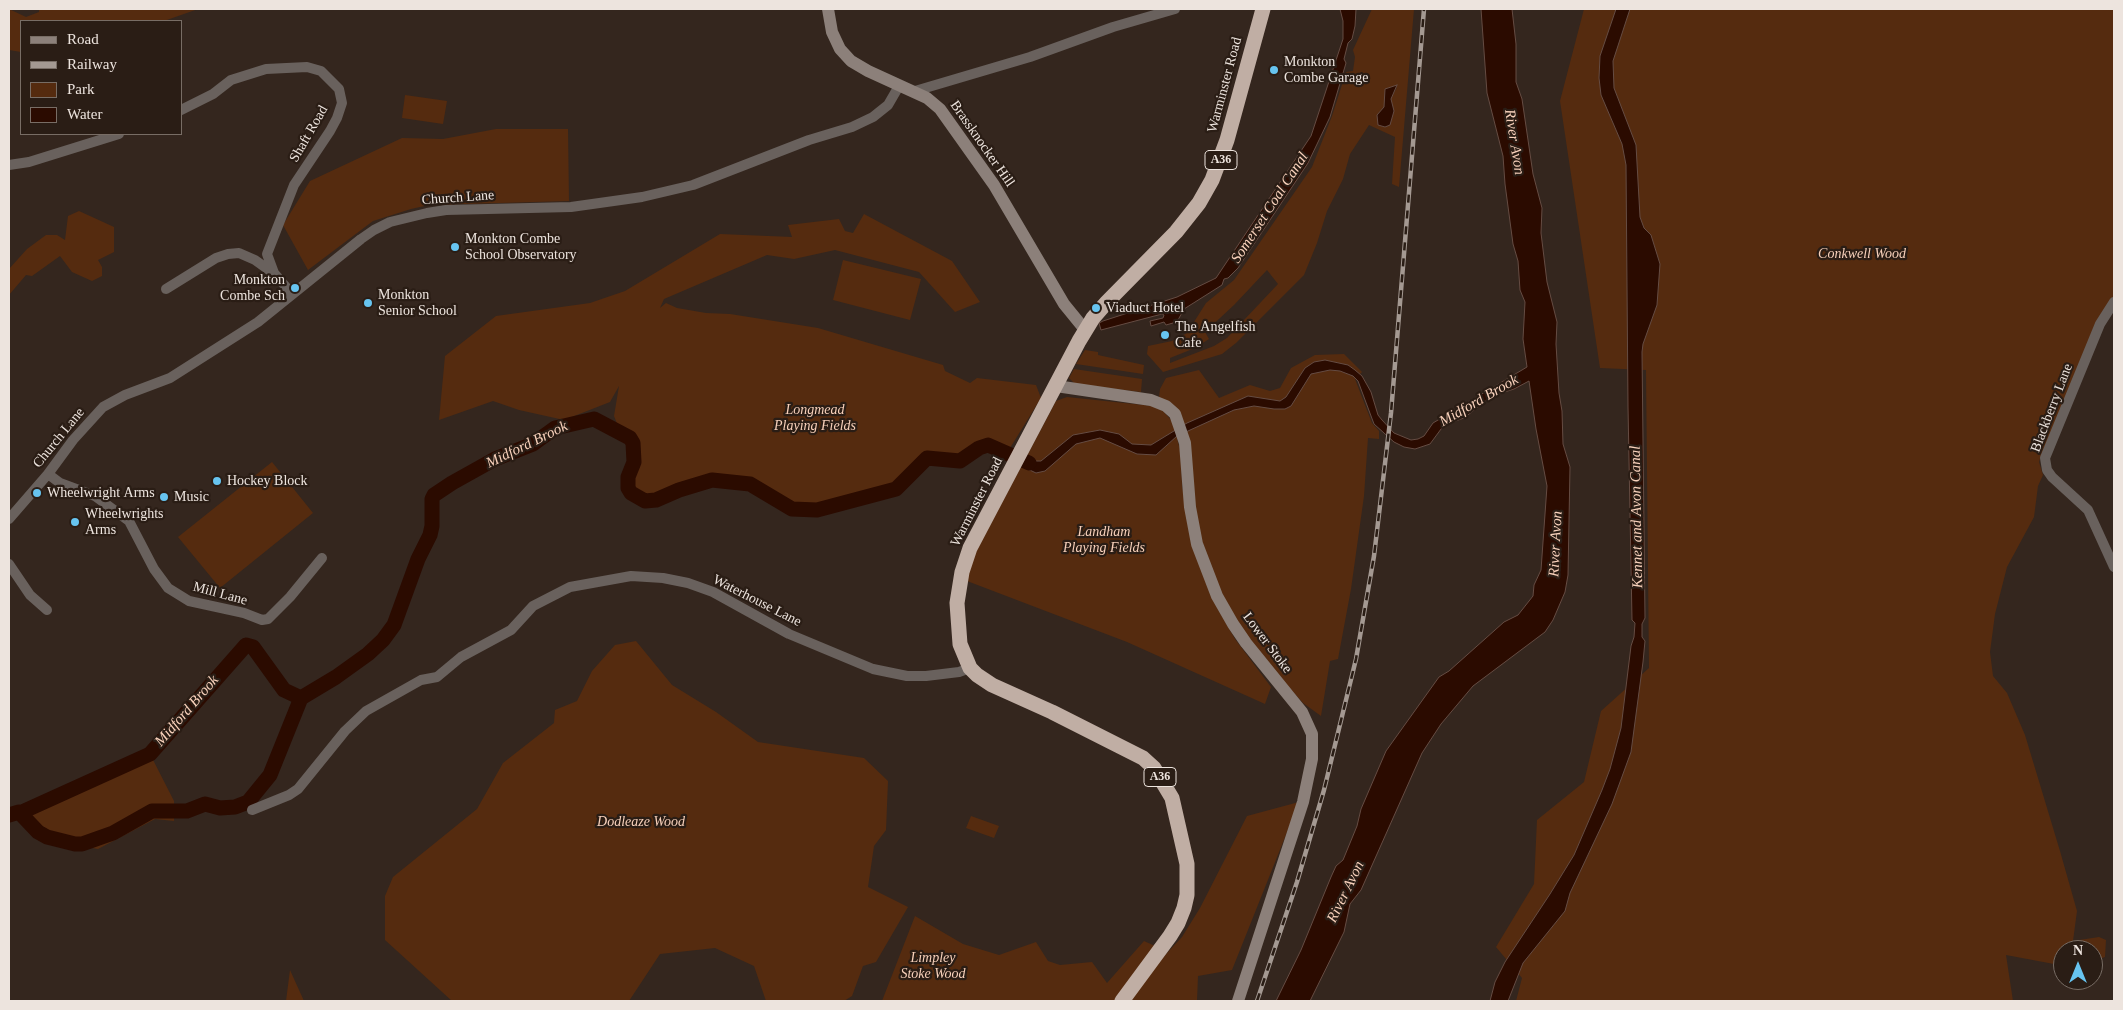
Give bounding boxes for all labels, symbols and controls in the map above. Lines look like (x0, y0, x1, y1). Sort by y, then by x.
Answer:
legend (20, 20, 182, 135)
text: Road (67, 31, 99, 47)
street label: Warminster Road (1204, 35, 1246, 135)
place label: Monkton Combe Garage (1284, 54, 1368, 86)
text: Railway (67, 56, 117, 72)
marker: Monkton Combe Garage (1268, 64, 1280, 76)
text: Park (67, 81, 95, 97)
street label: Brassknocker Hill (946, 98, 1018, 190)
street label: Shaft Road (286, 103, 332, 165)
text: Water (67, 106, 102, 122)
water label: River Avon (1500, 108, 1528, 176)
water label: Somerset Coal Canal (1228, 149, 1312, 267)
road number: A36 (1205, 150, 1237, 170)
street label: Church Lane (421, 187, 495, 209)
place label: Monkton Combe School Observatory (465, 231, 577, 264)
marker: Monkton Combe School Observatory (449, 241, 461, 253)
park label: Conkwell Wood (1818, 246, 1906, 262)
place label: Monkton Combe Sch (220, 272, 285, 304)
marker: Monkton Combe Sch (289, 282, 301, 294)
place label: Monkton Senior School (378, 287, 457, 320)
marker: Monkton Senior School (362, 297, 374, 309)
place label: Viaduct Hotel (1106, 300, 1184, 316)
marker: Viaduct Hotel (1090, 302, 1102, 314)
place label: The Angelfish Cafe (1175, 319, 1255, 352)
marker: The Angelfish Cafe (1159, 329, 1171, 341)
street label: Blackberry Lane (2027, 361, 2077, 455)
water label: Midford Brook (1436, 371, 1522, 431)
park label: Longmead Playing Fields (774, 402, 856, 434)
street label: Church Lane (30, 404, 88, 472)
water label: Midford Brook (483, 418, 571, 472)
water label: Kennet and Avon Canal (1627, 445, 1647, 589)
street label: Warminster Road (947, 455, 1007, 549)
place label: Hockey Block (227, 473, 307, 489)
marker: Hockey Block (211, 475, 223, 487)
place label: Wheelwright Arms (47, 485, 155, 501)
marker: Wheelwright Arms (31, 487, 43, 499)
place label: Music (174, 489, 209, 505)
marker: Music (158, 491, 170, 503)
place label: Wheelwrights Arms (85, 506, 164, 538)
water label: River Avon (1545, 510, 1567, 578)
marker: Wheelwrights Arms (69, 516, 81, 528)
park label: Landham Playing Fields (1063, 524, 1145, 556)
street label: Waterhouse Lane (710, 571, 804, 631)
street label: Mill Lane (191, 579, 249, 609)
street label: Lower Stoke (1239, 609, 1295, 677)
water label: Midford Brook (151, 672, 223, 750)
road number: A36 (1144, 768, 1176, 786)
park label: Dodleaze Wood (597, 814, 685, 830)
water label: River Avon (1323, 858, 1369, 926)
north arrow (2053, 940, 2103, 990)
text: N (2073, 943, 2083, 958)
park label: Limpley Stoke Wood (900, 950, 966, 982)

